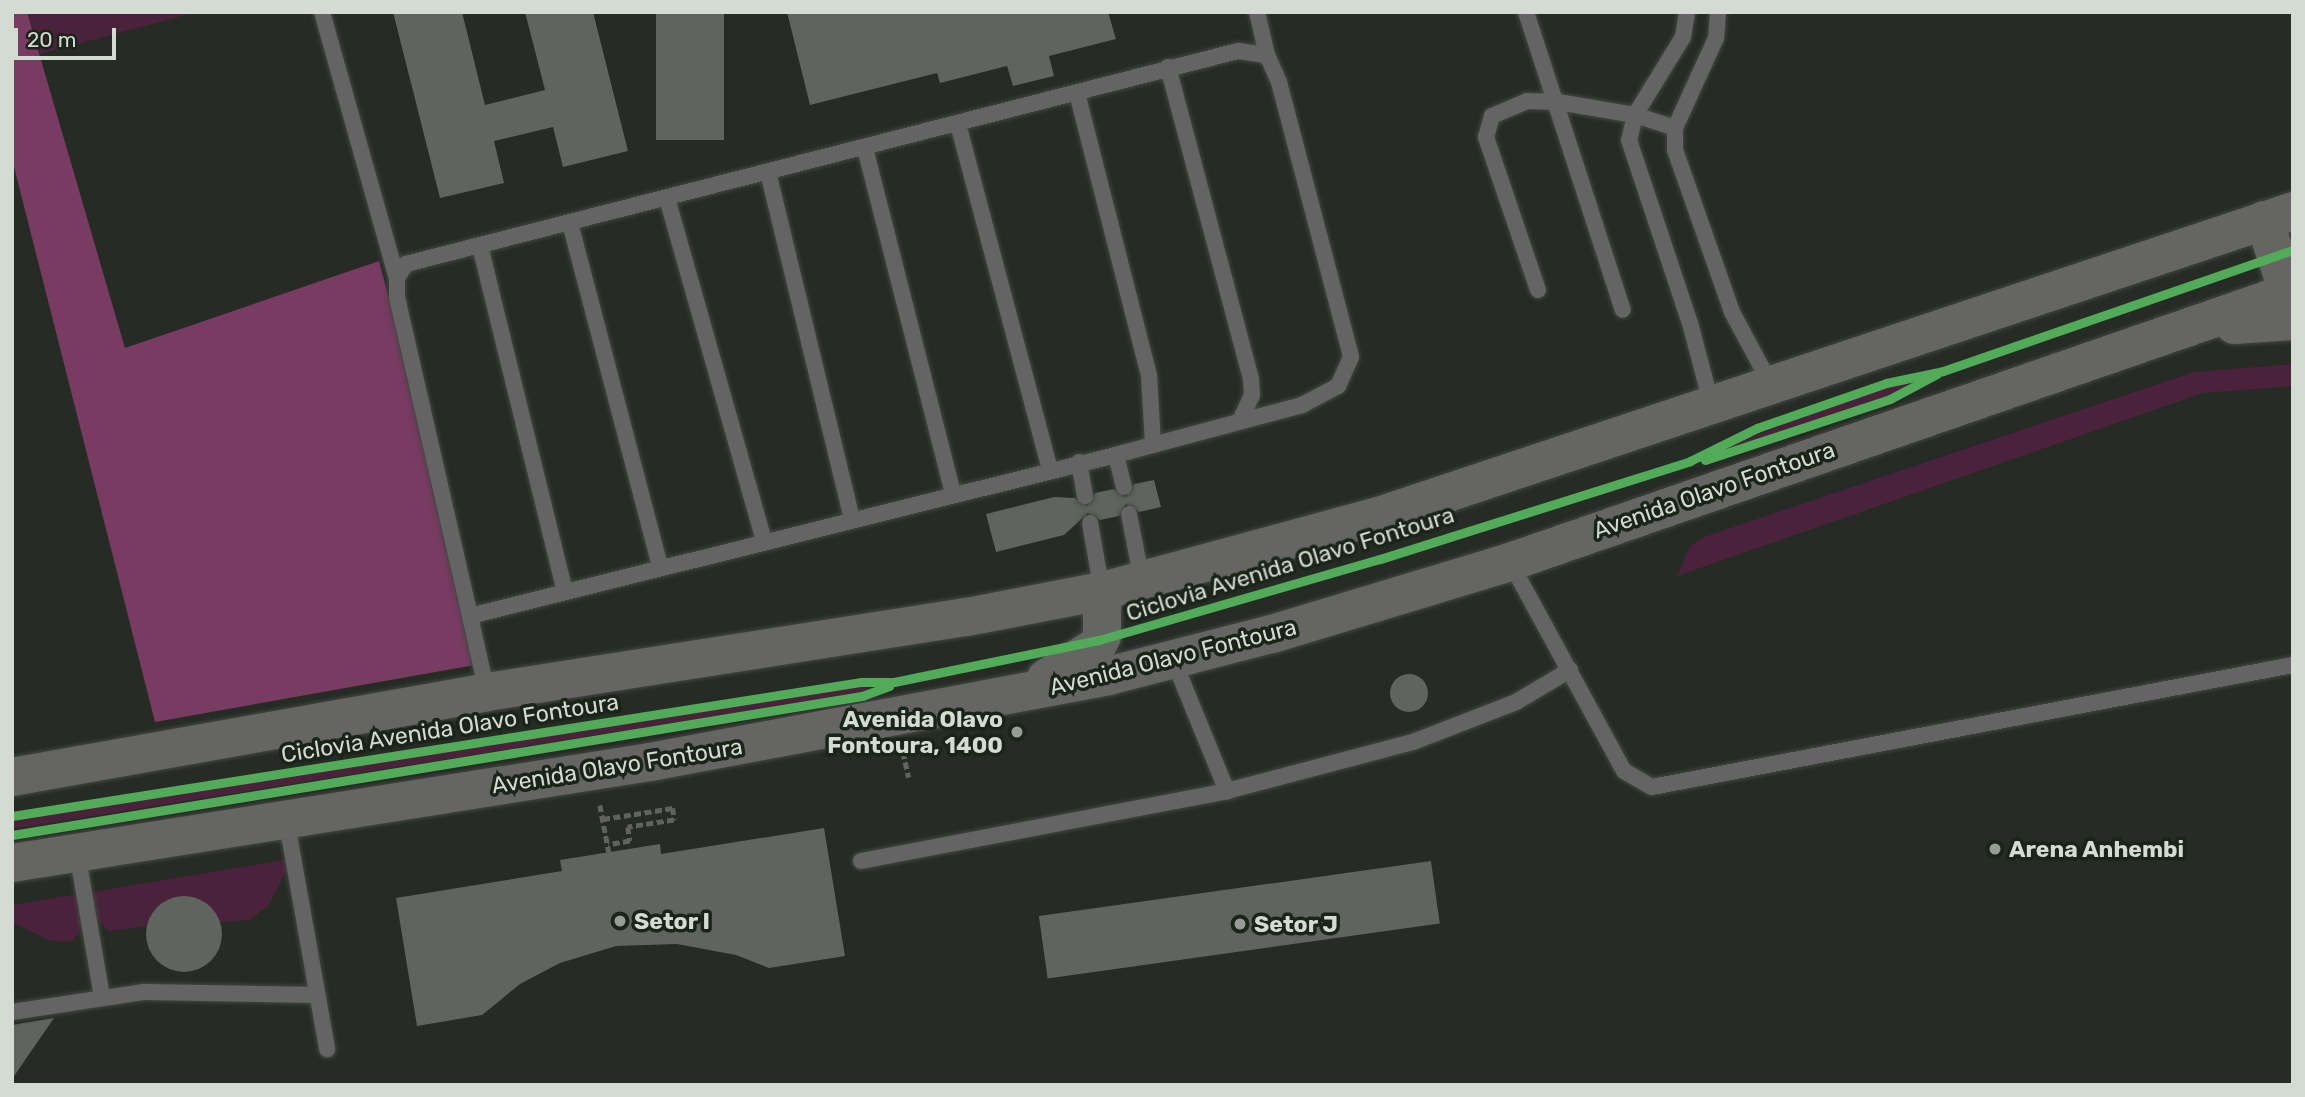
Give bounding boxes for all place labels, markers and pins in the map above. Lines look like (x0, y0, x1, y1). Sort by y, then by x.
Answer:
place label: Avenida Olavo Fontoura, 1400 (827, 705, 1003, 759)
marker: Avenida Olavo Fontoura, 1400 (1009, 724, 1025, 740)
place label: Arena Anhembi (2009, 835, 2185, 863)
marker: Arena Anhembi (1987, 841, 2003, 857)
place label: Setor I (634, 907, 710, 935)
place label: Setor J (1254, 910, 1338, 938)
marker: Setor I (612, 913, 628, 929)
marker: Setor J (1232, 916, 1248, 932)

